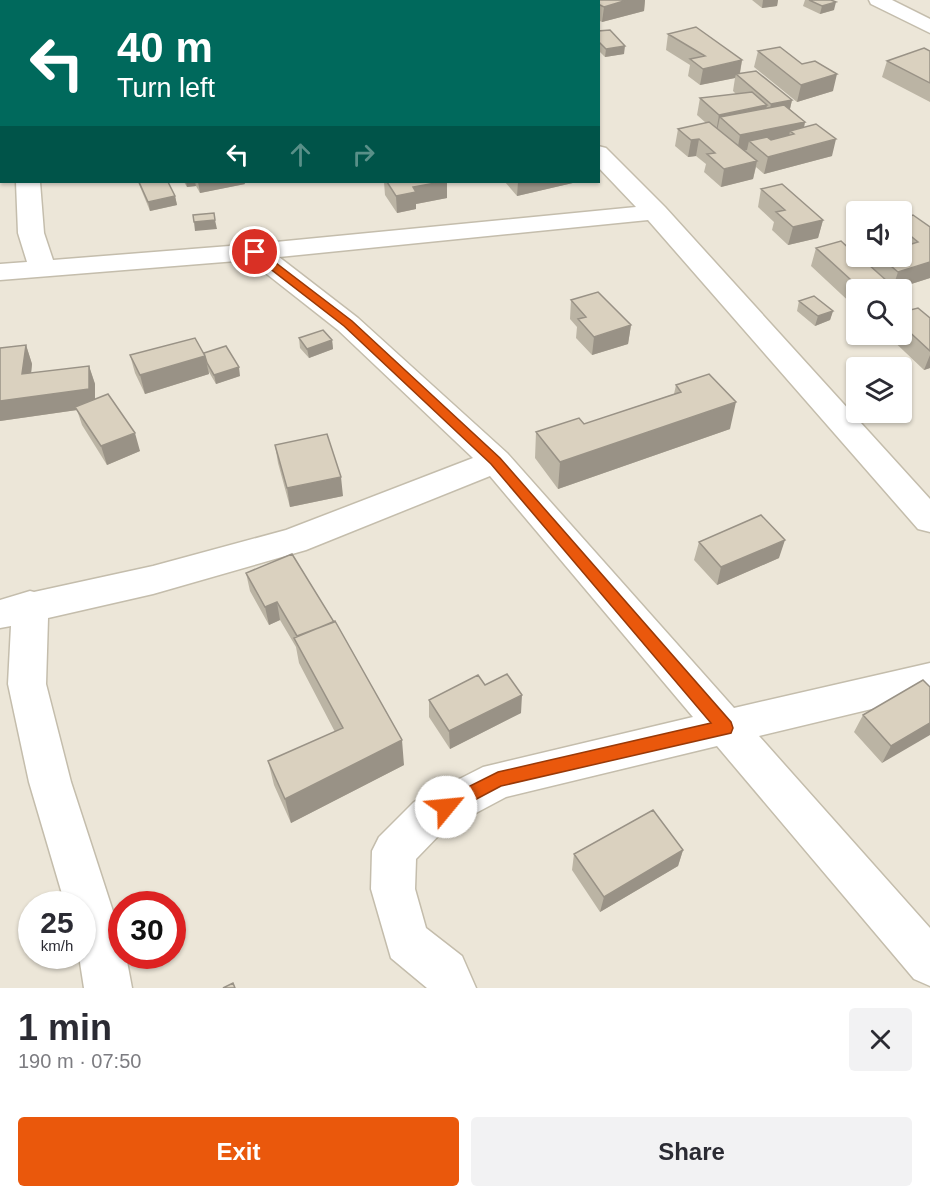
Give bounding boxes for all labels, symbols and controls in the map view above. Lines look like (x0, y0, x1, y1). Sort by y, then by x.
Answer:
icon: left (18, 24, 96, 102)
text: 40 m (117, 24, 213, 71)
text: Turn left (117, 73, 215, 103)
icon: left (221, 138, 254, 171)
icon: ahead (284, 138, 317, 171)
icon: right (347, 138, 380, 171)
map controls (846, 201, 912, 423)
button: sound (846, 201, 912, 267)
pin (229, 226, 280, 277)
icon: arrive (238, 235, 271, 268)
button: search (846, 279, 912, 345)
button: layers (846, 357, 912, 423)
position arrow (414, 775, 478, 839)
speed limit sign: 30 (108, 891, 186, 969)
text: 25 (40, 906, 74, 939)
text: km/h (41, 937, 73, 954)
text: 1 min (18, 1007, 112, 1048)
button: close (849, 1008, 912, 1071)
text: 190 m · 07:50 (18, 1050, 141, 1072)
button: Exit (18, 1117, 459, 1186)
button: Share (471, 1117, 912, 1186)

